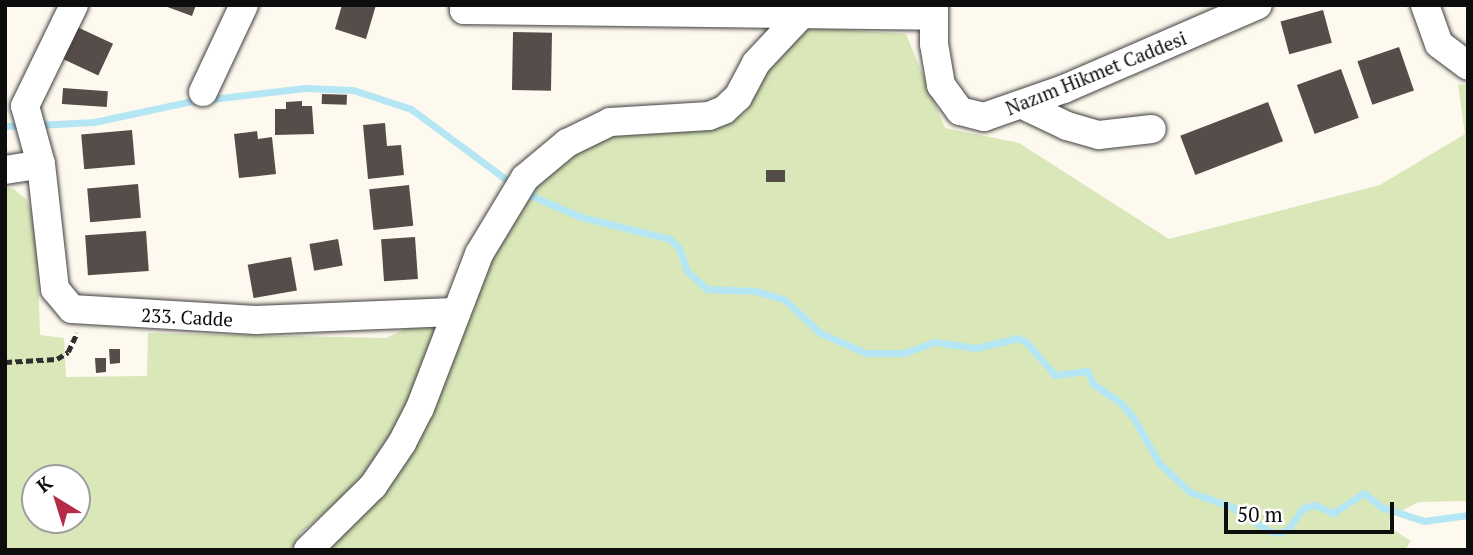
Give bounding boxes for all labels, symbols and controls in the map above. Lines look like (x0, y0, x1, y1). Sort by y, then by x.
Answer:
street label: Nazım Hikmet Caddesi (1002, 26, 1190, 120)
street label: 233. Cadde (140, 303, 234, 331)
north arrow (21, 464, 91, 534)
text: K (31, 470, 57, 498)
scale bar (1228, 489, 1398, 532)
text: 50 m (1237, 500, 1283, 528)

